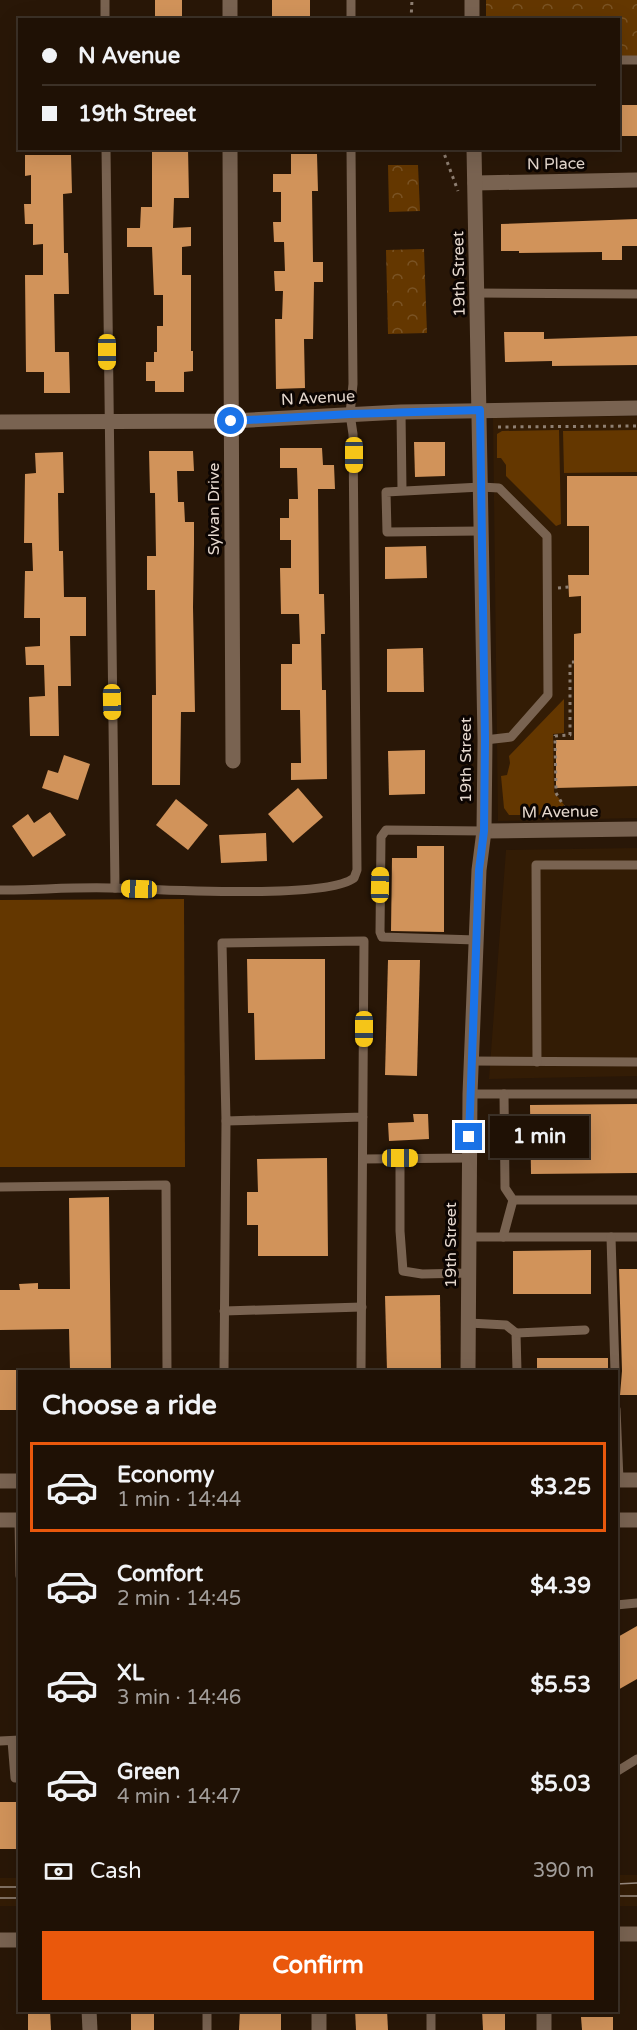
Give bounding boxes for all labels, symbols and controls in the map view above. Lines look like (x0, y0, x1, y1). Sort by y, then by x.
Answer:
text: N Avenue (78, 43, 180, 69)
text: 19th Street (78, 101, 196, 127)
street label: N Place (527, 153, 585, 175)
street label: 19th Street (448, 231, 470, 317)
car (98, 334, 116, 370)
street label: N Avenue (280, 386, 356, 410)
route start (217, 407, 244, 434)
car (345, 437, 363, 473)
street label: Sylvan Drive (204, 463, 224, 555)
car (103, 684, 121, 720)
street label: 19th Street (456, 717, 476, 803)
street label: M Avenue (521, 801, 599, 823)
car (371, 867, 389, 903)
car (121, 879, 157, 899)
car (355, 1011, 373, 1047)
callout: 1 min (490, 1116, 589, 1158)
route end (455, 1123, 482, 1150)
text: 1 min (513, 1125, 566, 1149)
car (382, 1149, 418, 1167)
street label: 19th Street (441, 1202, 461, 1288)
text: Choose a ride (42, 1389, 217, 1422)
icon: car (45, 1460, 99, 1514)
text: Economy (117, 1462, 214, 1488)
text: $3.25 (530, 1474, 591, 1500)
text: 1 min · 14:44 (117, 1488, 241, 1512)
icon: car (45, 1559, 99, 1613)
text: Comfort (117, 1561, 203, 1587)
text: $4.39 (530, 1573, 591, 1599)
text: 2 min · 14:45 (117, 1587, 241, 1611)
icon: car (45, 1658, 99, 1712)
text: XL (117, 1660, 144, 1686)
text: $5.53 (530, 1672, 591, 1698)
text: 3 min · 14:46 (117, 1686, 241, 1710)
icon: car (45, 1757, 99, 1811)
text: Green (117, 1759, 180, 1785)
text: $5.03 (530, 1771, 591, 1797)
text: 4 min · 14:47 (117, 1785, 241, 1809)
icon: cash (42, 1855, 75, 1888)
text: Cash (90, 1858, 142, 1884)
text: 390 m (533, 1859, 594, 1883)
button: Confirm (42, 1931, 594, 2000)

